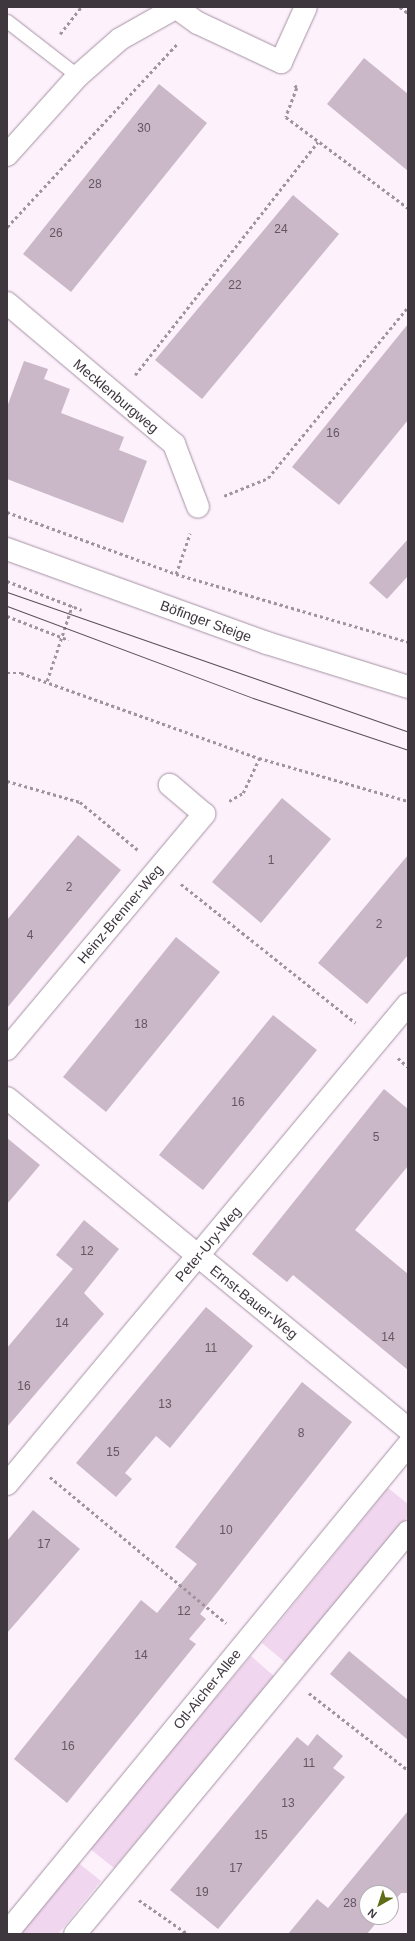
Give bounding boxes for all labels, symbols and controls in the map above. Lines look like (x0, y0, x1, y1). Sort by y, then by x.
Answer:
house number: 30 (137, 122, 151, 136)
house number: 28 (88, 178, 102, 192)
house number: 24 (274, 223, 288, 237)
house number: 26 (49, 227, 63, 241)
house number: 22 (228, 279, 242, 293)
street label: Mecklenburgweg (70, 356, 162, 436)
house number: 16 (326, 427, 340, 441)
street label: Böfinger Steige (158, 597, 254, 645)
house number: 1 (268, 854, 274, 868)
street label: Heinz-Brenner-Weg (74, 861, 166, 967)
house number: 2 (66, 881, 72, 895)
house number: 2 (376, 918, 382, 932)
house number: 4 (27, 929, 33, 943)
house number: 18 (134, 1018, 148, 1032)
house number: 16 (231, 1096, 245, 1110)
house number: 5 (373, 1131, 379, 1145)
street label: Peter-Ury-Weg (172, 1203, 244, 1285)
house number: 12 (80, 1245, 94, 1259)
street label: Ernst-Bauer-Weg (207, 1262, 301, 1342)
house number: 14 (55, 1317, 69, 1331)
house number: 14 (381, 1331, 395, 1345)
house number: 11 (205, 1342, 217, 1356)
house number: 16 (17, 1380, 31, 1394)
house number: 13 (158, 1398, 172, 1412)
house number: 8 (298, 1427, 304, 1441)
house number: 15 (106, 1446, 120, 1460)
house number: 10 (219, 1524, 233, 1538)
house number: 17 (37, 1538, 51, 1552)
house number: 12 (177, 1605, 191, 1619)
street label: Otl-Aicher-Allee (170, 1646, 244, 1732)
house number: 14 (134, 1649, 148, 1663)
house number: 16 (61, 1740, 75, 1754)
house number: 11 (303, 1757, 315, 1771)
house number: 13 (281, 1797, 295, 1811)
house number: 15 (254, 1829, 268, 1843)
house number: 17 (229, 1862, 243, 1876)
north arrow (359, 1885, 399, 1925)
house number: 19 (195, 1886, 209, 1900)
house number: 28 (343, 1897, 357, 1911)
text: N (365, 1906, 379, 1921)

